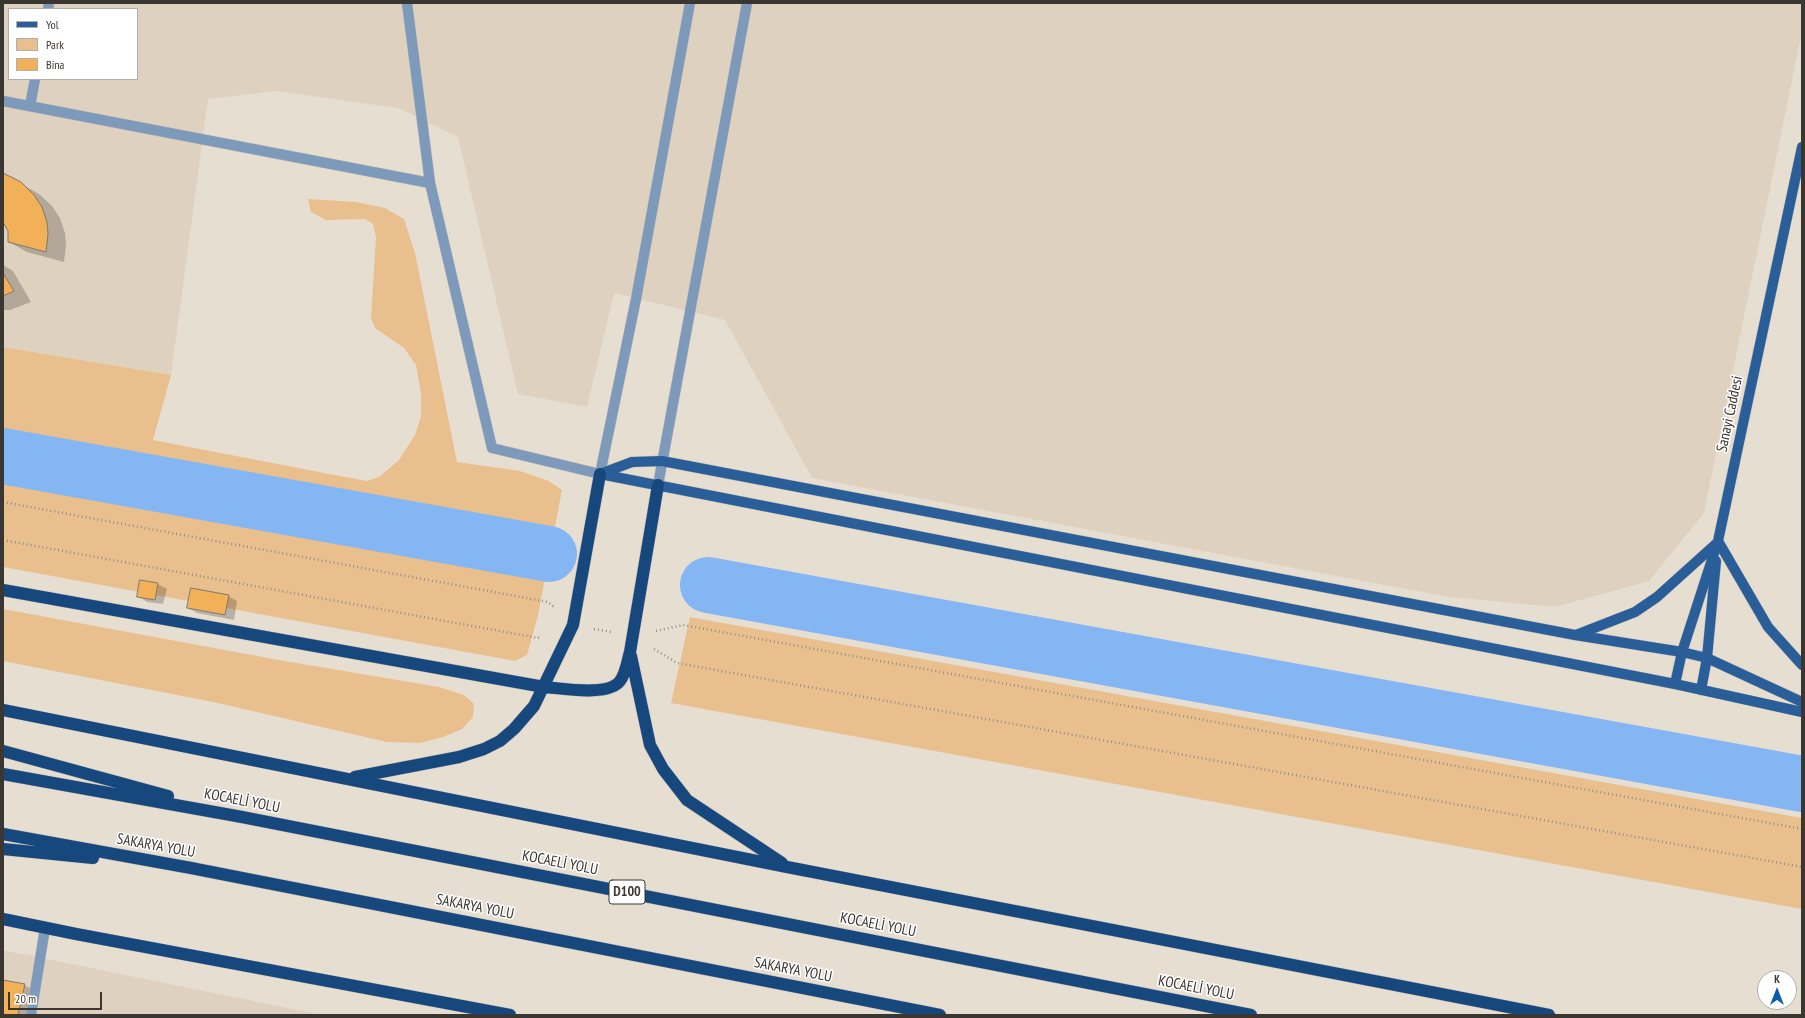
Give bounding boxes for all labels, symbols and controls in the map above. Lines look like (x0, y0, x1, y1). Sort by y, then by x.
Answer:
legend (8, 8, 138, 80)
text: Yol (46, 17, 59, 32)
text: Park (46, 37, 64, 52)
text: Bina (46, 57, 64, 72)
street label: Sanayi Caddesi (1713, 374, 1747, 454)
street label: KOCAELİ YOLU (203, 785, 281, 817)
street label: SAKARYA YOLU (116, 830, 196, 862)
street label: KOCAELİ YOLU (521, 847, 599, 879)
road number: D100 (609, 880, 645, 904)
street label: SAKARYA YOLU (435, 891, 515, 923)
street label: KOCAELİ YOLU (839, 909, 917, 941)
street label: SAKARYA YOLU (753, 954, 833, 986)
north arrow (1757, 970, 1797, 1010)
street label: KOCAELİ YOLU (1157, 972, 1235, 1004)
text: K (1774, 972, 1780, 986)
scale bar (10, 984, 104, 1010)
text: 20 m (15, 991, 36, 1006)

